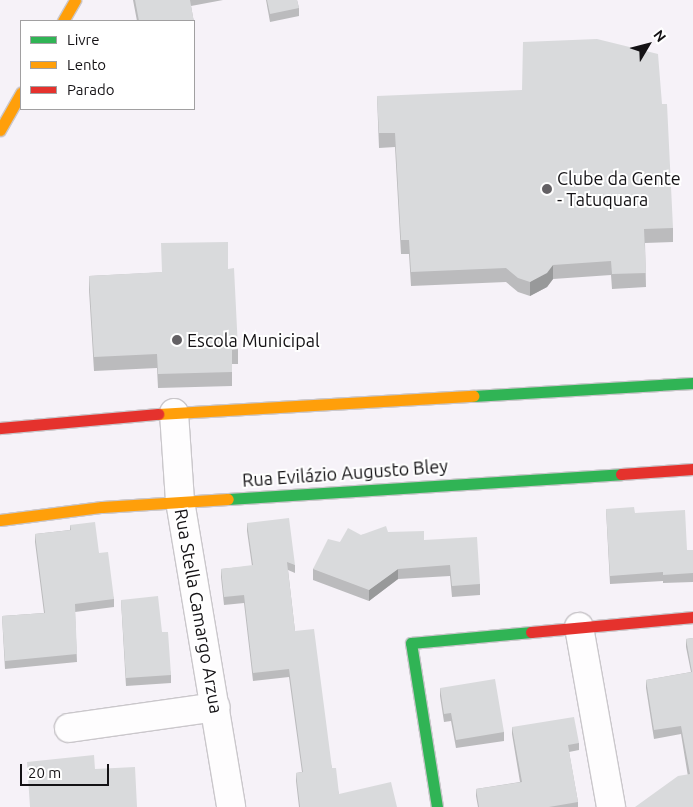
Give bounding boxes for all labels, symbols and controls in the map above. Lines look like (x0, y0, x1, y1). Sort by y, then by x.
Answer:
legend (20, 20, 195, 110)
north arrow (623, 20, 673, 70)
text: N (650, 27, 670, 45)
text: Livre (67, 31, 100, 48)
text: Lento (67, 56, 106, 73)
text: Parado (67, 81, 114, 98)
place label: Clube da Gente - Tatuquara (557, 168, 681, 210)
marker: Clube da Gente - Tatuquara (541, 183, 553, 195)
place label: Escola Municipal (187, 329, 320, 351)
marker: Escola Municipal (171, 334, 183, 346)
street label: Rua Evilázio Augusto Bley (241, 455, 449, 491)
street label: Rua Stella Camargo Arzua (170, 507, 228, 715)
scale bar (22, 754, 111, 786)
text: 20 m (28, 764, 61, 781)

